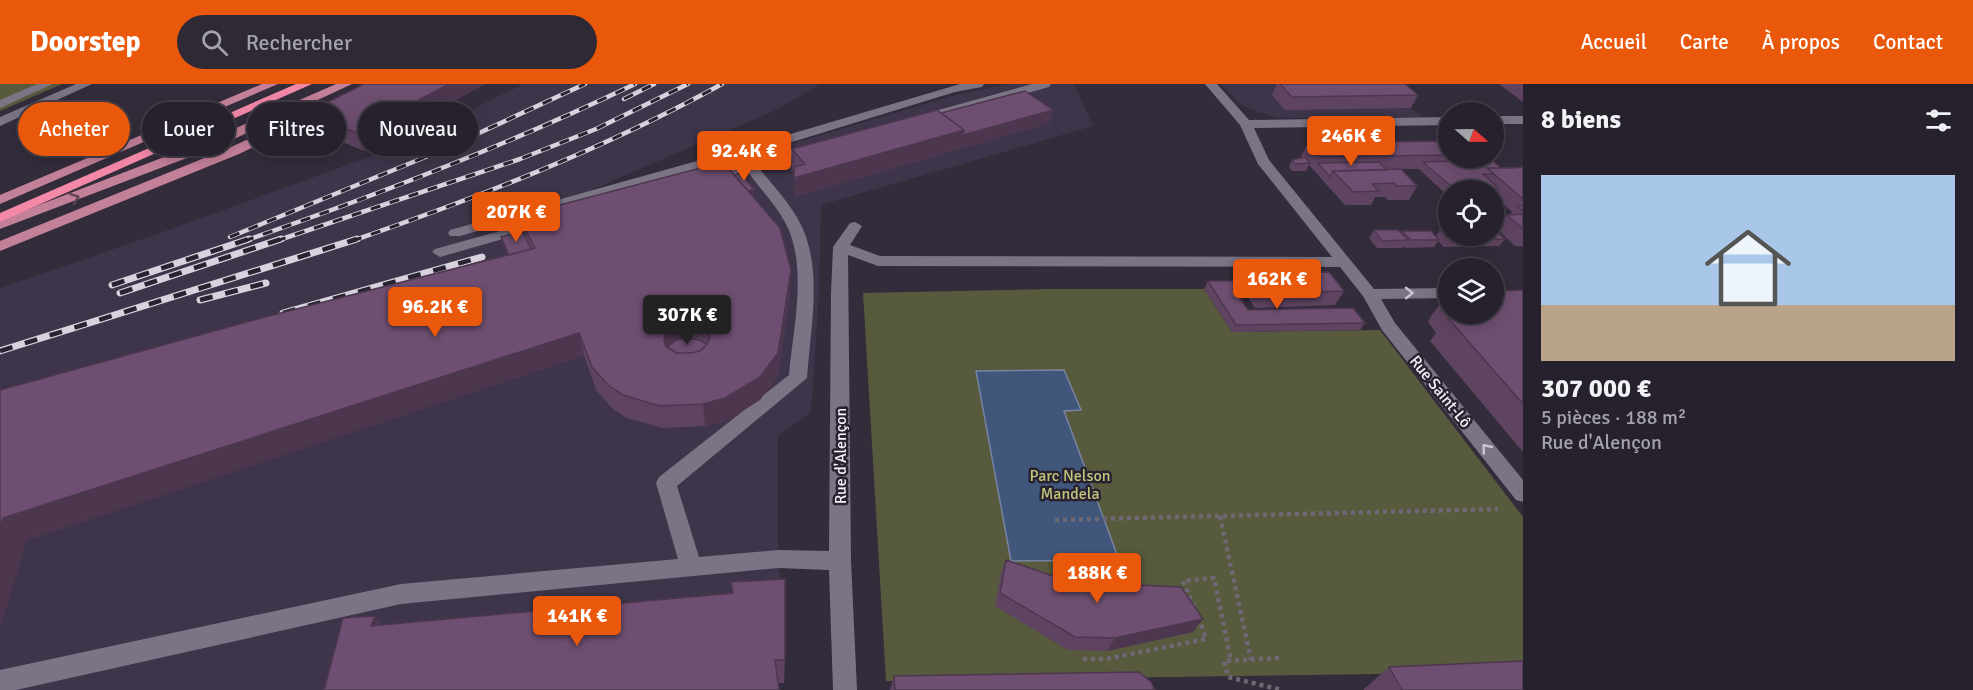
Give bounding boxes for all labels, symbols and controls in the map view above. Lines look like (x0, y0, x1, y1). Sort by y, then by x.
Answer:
search box (177, 15, 597, 69)
text: Doorstep (30, 25, 141, 59)
icon: search (198, 26, 231, 59)
text: Rechercher (246, 29, 352, 56)
text: Accueil (1581, 29, 1647, 55)
text: Carte (1680, 29, 1729, 55)
text: À propos (1762, 29, 1840, 55)
text: Contact (1873, 29, 1943, 55)
chip: Acheter (18, 102, 130, 156)
chip: Louer (142, 102, 235, 156)
chip: Filtres (247, 102, 346, 156)
chip: Nouveau (358, 102, 478, 156)
north arrow (1438, 102, 1504, 168)
map controls (1438, 102, 1504, 324)
text: 8 biens (1541, 104, 1621, 136)
icon: filters (1922, 104, 1955, 137)
pin: 246K € (1302, 116, 1400, 167)
text: 246K € (1321, 123, 1381, 148)
pin: 92.4K € (689, 131, 799, 182)
text: 92.4K € (711, 138, 777, 163)
button: locate (1438, 180, 1504, 246)
one-way arrow (69, 192, 79, 205)
pin: 207K € (467, 192, 565, 243)
text: 207K € (486, 199, 546, 224)
icon: home (1694, 214, 1802, 322)
button: layers (1438, 258, 1504, 324)
pin: 162K € (1228, 259, 1326, 310)
text: 162K € (1247, 266, 1307, 291)
pin: 96.2K € (380, 287, 490, 338)
one-way arrow (1405, 287, 1414, 299)
text: 96.2K € (402, 294, 468, 319)
pin: 307K € (638, 295, 736, 346)
text: 307K € (657, 302, 717, 327)
street label: Rue Saint-Lô (1405, 352, 1475, 432)
text: 307 000 € (1541, 373, 1651, 405)
text: 5 pièces · 188 m² (1541, 405, 1686, 430)
street label: Rue d'Alençon (831, 408, 851, 504)
text: Rue d'Alençon (1541, 430, 1662, 455)
one-way arrow (1483, 444, 1494, 455)
park label: Parc Nelson Mandela (1029, 466, 1111, 504)
pin: 188K € (1048, 553, 1146, 604)
text: 188K € (1067, 560, 1127, 585)
pin: 141K € (528, 596, 626, 647)
text: 141K € (547, 603, 607, 628)

